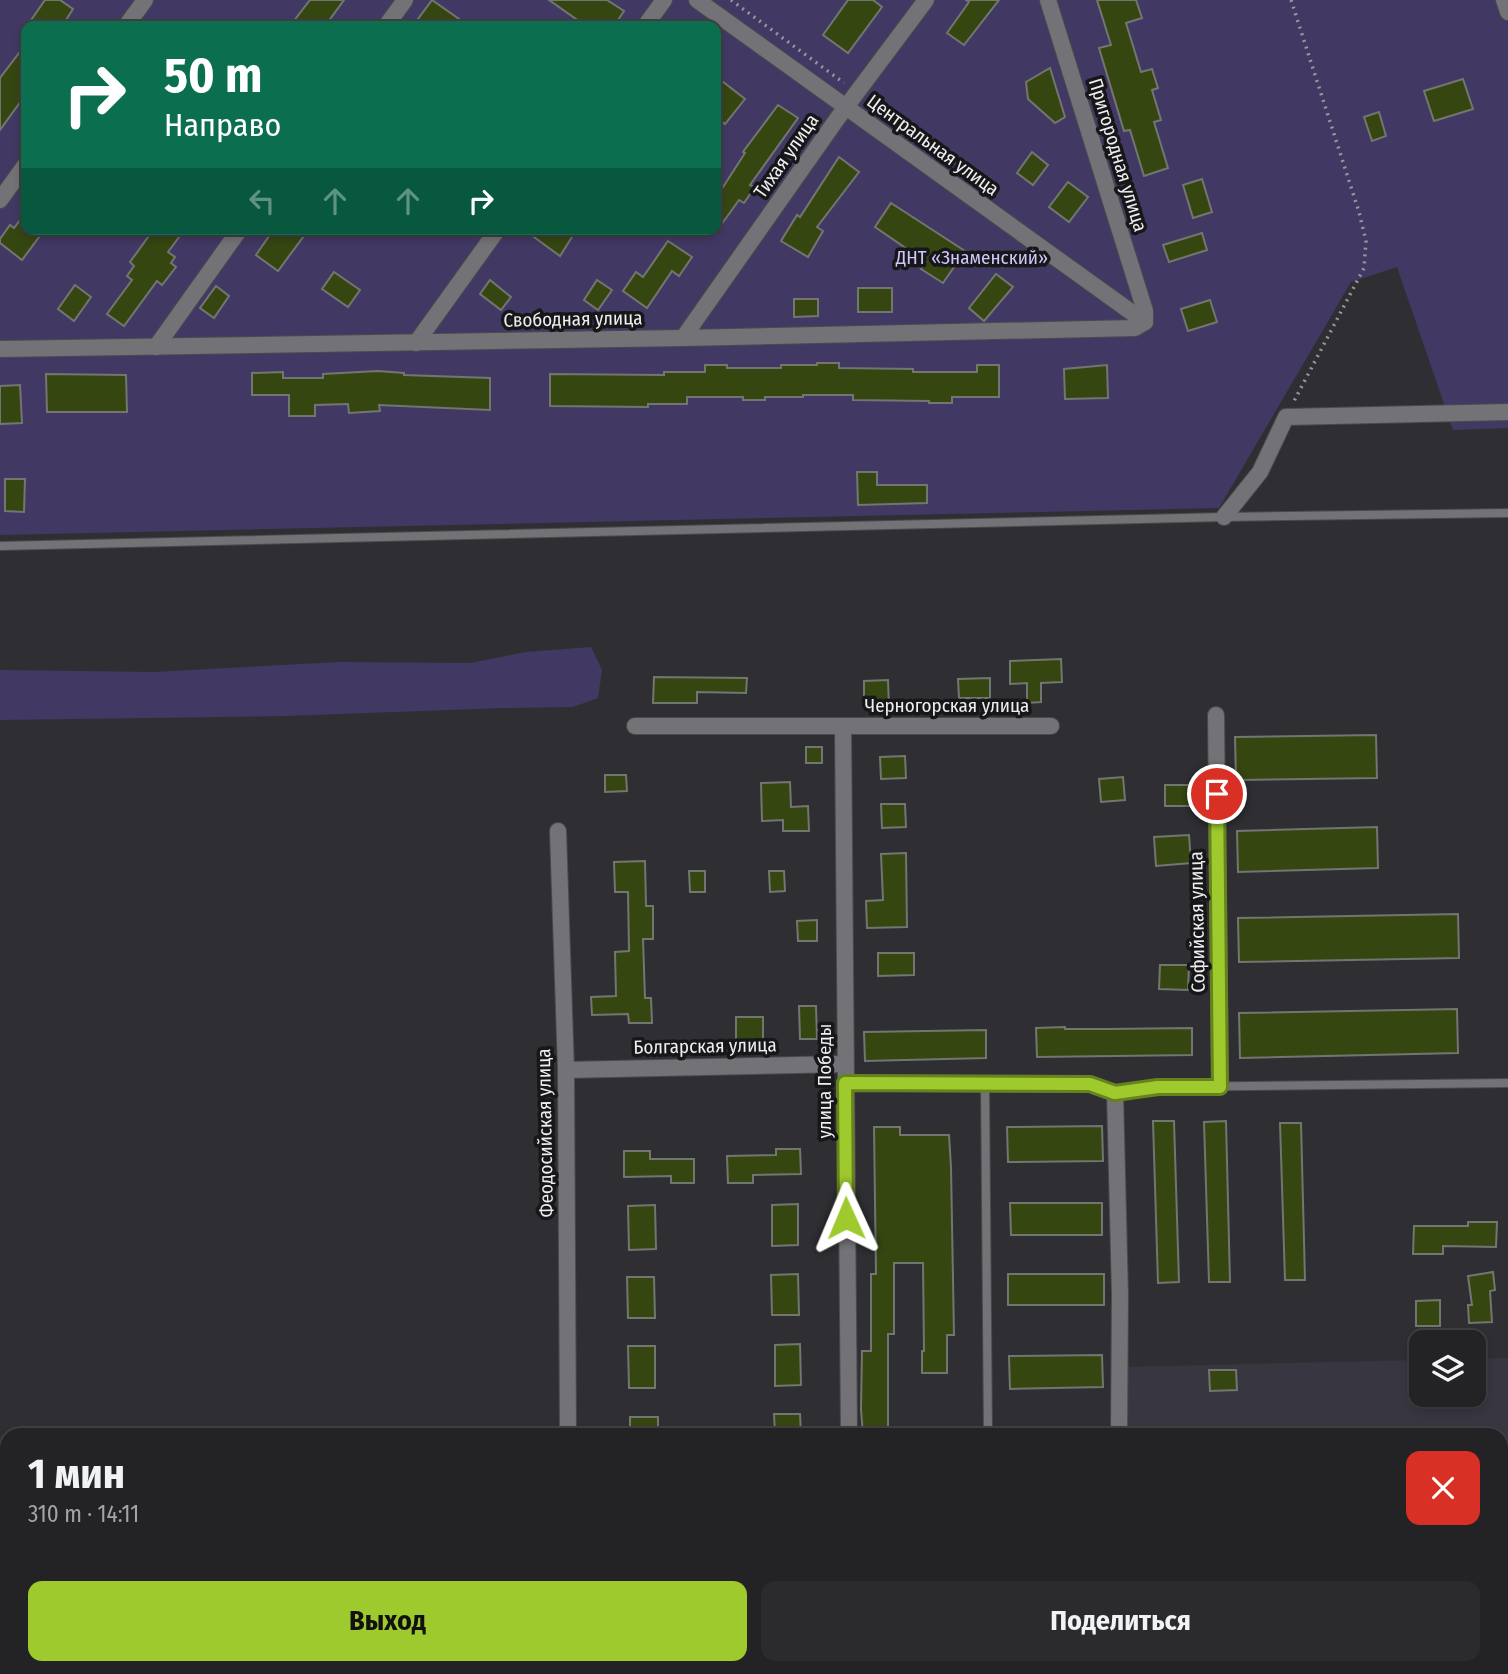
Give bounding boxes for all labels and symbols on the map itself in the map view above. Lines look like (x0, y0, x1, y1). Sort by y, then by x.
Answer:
street label: Пригородная улица (1084, 76, 1152, 234)
street label: Центральная улица (863, 89, 1003, 201)
street label: Тихая улица (749, 110, 823, 202)
park label: ДНТ «Знаменский» (895, 246, 1048, 269)
street label: Свободная улица (503, 306, 643, 332)
street label: Черногорская улица (865, 694, 1029, 717)
pin (1187, 764, 1247, 824)
street label: Софийская улица (1184, 851, 1210, 993)
street label: улица Победы (813, 1024, 836, 1138)
street label: Болгарская улица (633, 1033, 777, 1059)
street label: Феодосийская улица (532, 1048, 558, 1218)
position arrow (809, 1181, 883, 1255)

